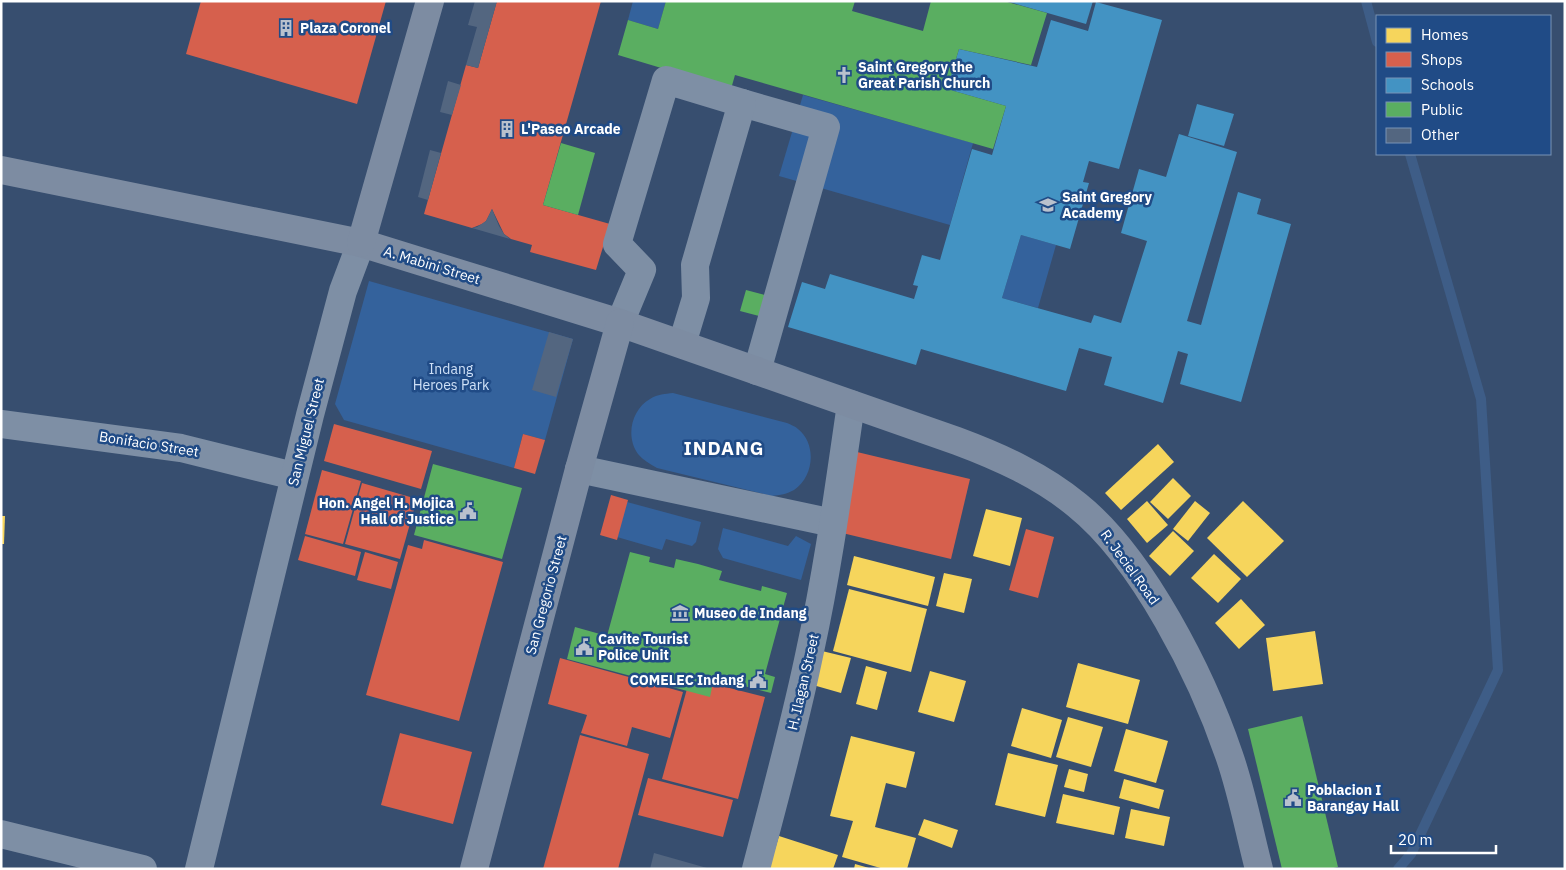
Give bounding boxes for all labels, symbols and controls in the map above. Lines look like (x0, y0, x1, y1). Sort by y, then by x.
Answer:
legend (1376, 15, 1551, 155)
building icon: Plaza Coronel (276, 18, 296, 38)
place label: Plaza Coronel (300, 19, 391, 37)
text: Homes (1421, 25, 1469, 44)
text: Shops (1421, 50, 1463, 69)
place label: Saint Gregory the Great Parish Church (858, 58, 990, 92)
church icon: Saint Gregory the Great Parish Church (834, 65, 854, 85)
text: Schools (1421, 75, 1474, 94)
text: Public (1421, 100, 1463, 119)
building icon: L'Paseo Arcade (497, 119, 517, 139)
place label: L'Paseo Arcade (521, 120, 621, 138)
text: Other (1421, 125, 1460, 144)
place label: Saint Gregory Academy (1062, 188, 1153, 222)
school or university icon: Saint Gregory Academy (1038, 195, 1058, 215)
street label: A. Mabini Street (382, 242, 482, 288)
park label: Indang Heroes Park (413, 360, 490, 394)
street label: San Miguel Street (284, 376, 328, 488)
street label: Bonifacio Street (98, 427, 200, 461)
district label: INDANG (684, 436, 764, 460)
place label: Hon. Angel H. Mojica Hall of Justice (319, 494, 454, 528)
public building icon: Hon. Angel H. Mojica Hall of Justice (458, 501, 478, 521)
street label: R. Jeciel Road (1097, 526, 1163, 608)
street label: San Gregorio Street (521, 533, 571, 657)
museum icon: Museo de Indang (670, 603, 690, 623)
place label: Museo de Indang (694, 604, 807, 622)
place label: Cavite Tourist Police Unit (598, 630, 688, 664)
street label: H. Ilagan Street (783, 632, 823, 732)
public building icon: Cavite Tourist Police Unit (574, 637, 594, 657)
public building icon: COMELEC Indang (748, 670, 768, 690)
place label: COMELEC Indang (630, 671, 744, 689)
place label: Poblacion I Barangay Hall (1307, 781, 1399, 815)
public building icon: Poblacion I Barangay Hall (1283, 788, 1303, 808)
scale bar (1391, 822, 1496, 854)
text: 20 m (1398, 830, 1433, 849)

